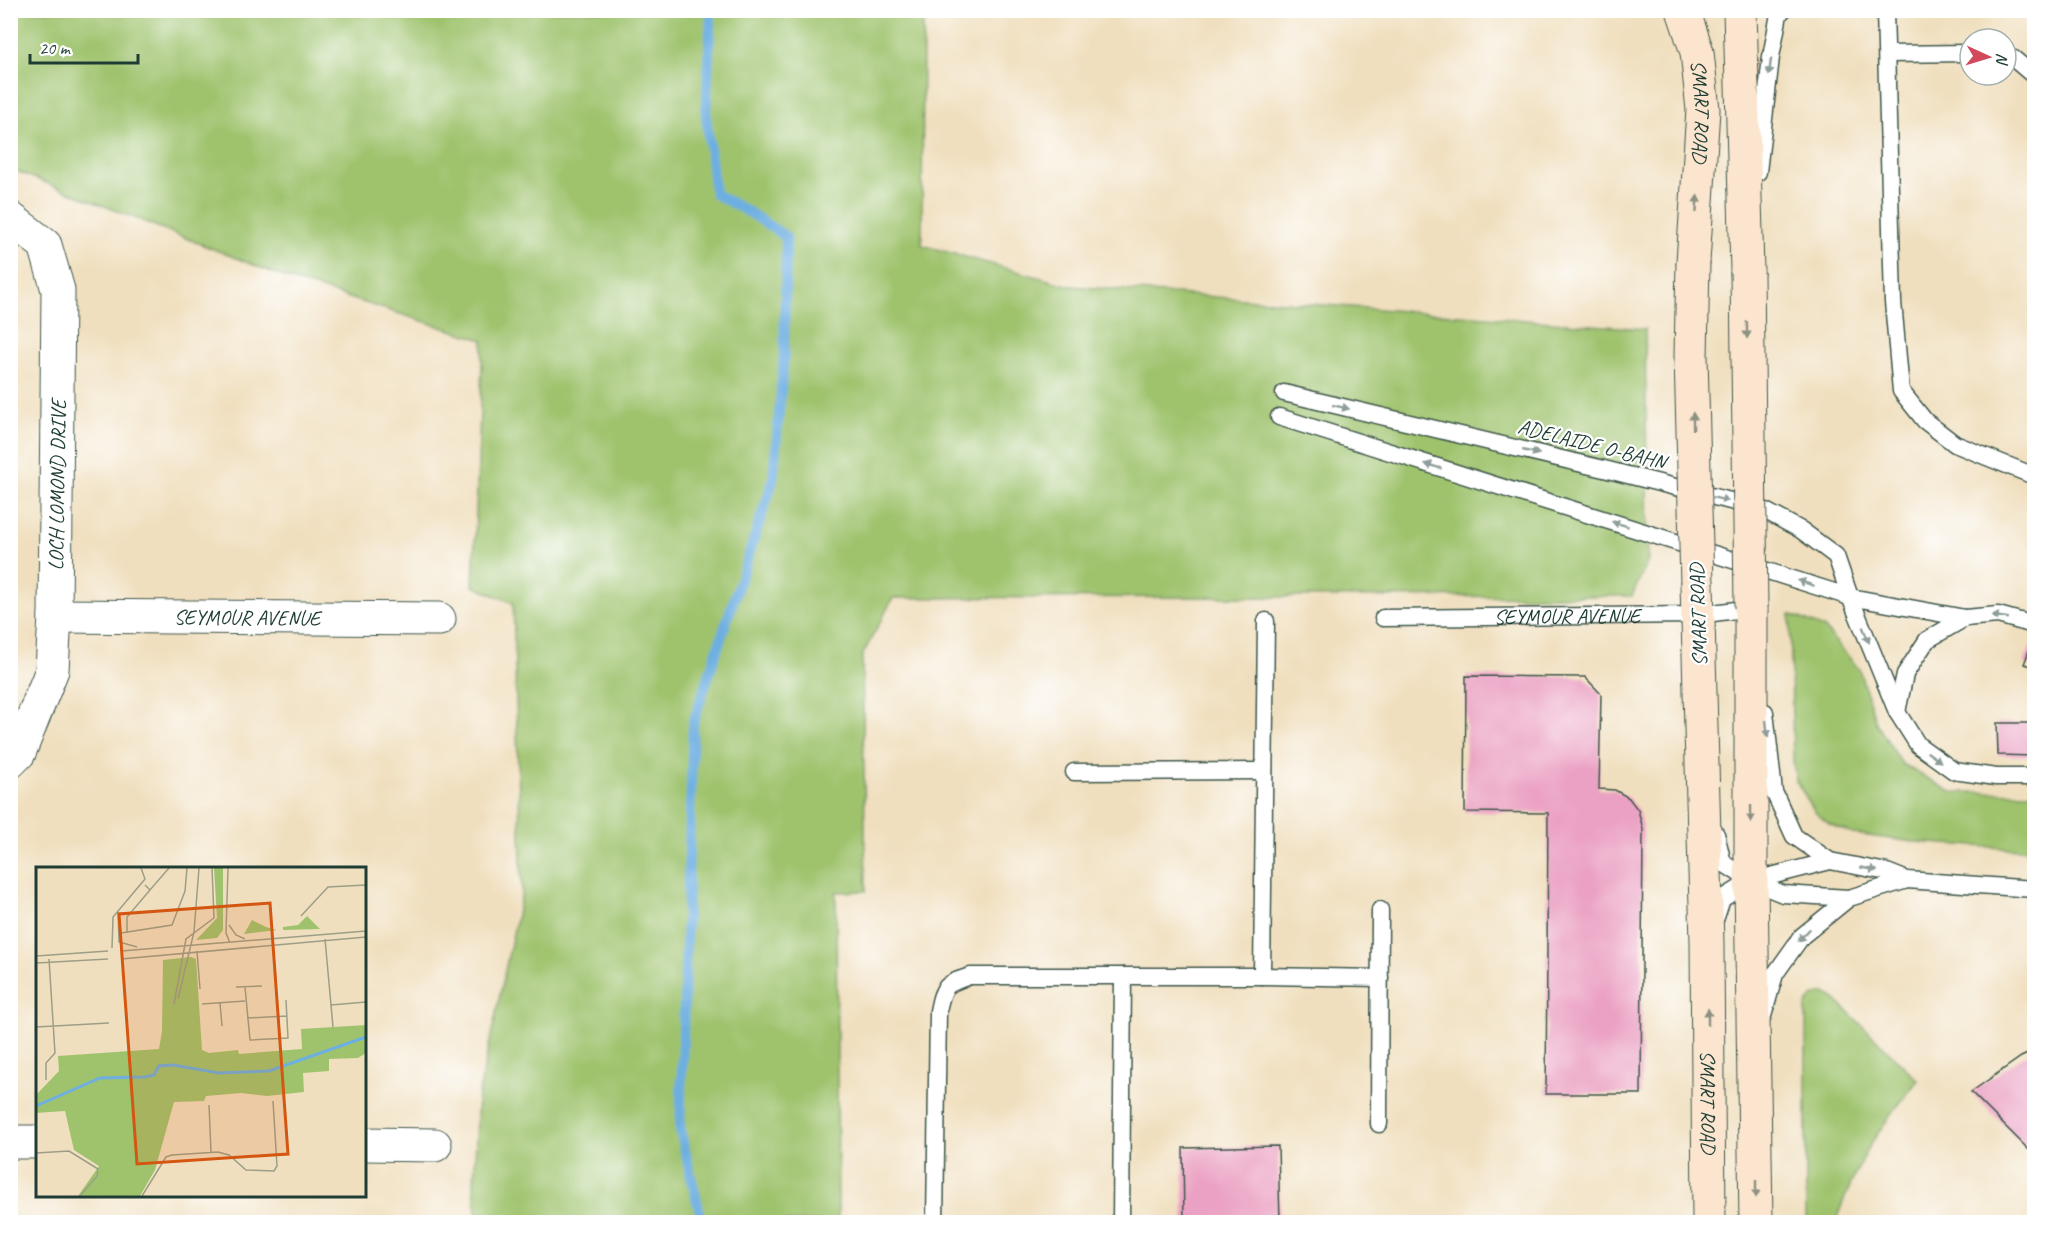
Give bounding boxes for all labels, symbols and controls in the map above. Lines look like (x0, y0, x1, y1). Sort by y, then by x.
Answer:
scale bar (30, 27, 138, 65)
north arrow (1958, 27, 2018, 87)
text: 20 m (39, 37, 72, 59)
text: N (1991, 52, 2012, 67)
one-way arrow (1765, 57, 1775, 76)
street label: SMART ROAD (1685, 59, 1716, 165)
one-way arrow (1692, 195, 1701, 214)
one-way arrow (1743, 321, 1752, 340)
street label: LOCH LOMOND DRIVE (43, 397, 72, 571)
one-way arrow (1332, 403, 1351, 412)
one-way arrow (1688, 411, 1697, 430)
street label: ADELAIDE O-BAHN (1515, 413, 1672, 476)
one-way arrow (1521, 448, 1540, 457)
one-way arrow (1424, 461, 1442, 470)
one-way arrow (1711, 494, 1729, 504)
one-way arrow (1610, 519, 1628, 528)
street label: SMART ROAD (1683, 561, 1713, 667)
one-way arrow (1797, 577, 1815, 587)
street label: SEYMOUR AVENUE (1494, 603, 1643, 630)
street label: SEYMOUR AVENUE (174, 604, 323, 631)
one-way arrow (1990, 613, 2009, 622)
one-way arrow (1861, 627, 1871, 645)
one-way arrow (1762, 719, 1772, 738)
one-way arrow (1926, 750, 1941, 762)
one-way arrow (1746, 804, 1756, 823)
one-way arrow (1860, 865, 1879, 874)
inset map (36, 867, 366, 1197)
one-way arrow (1797, 928, 1811, 943)
one-way arrow (1703, 1008, 1713, 1027)
street label: SMART ROAD (1695, 1050, 1722, 1155)
one-way arrow (1751, 1179, 1761, 1198)

